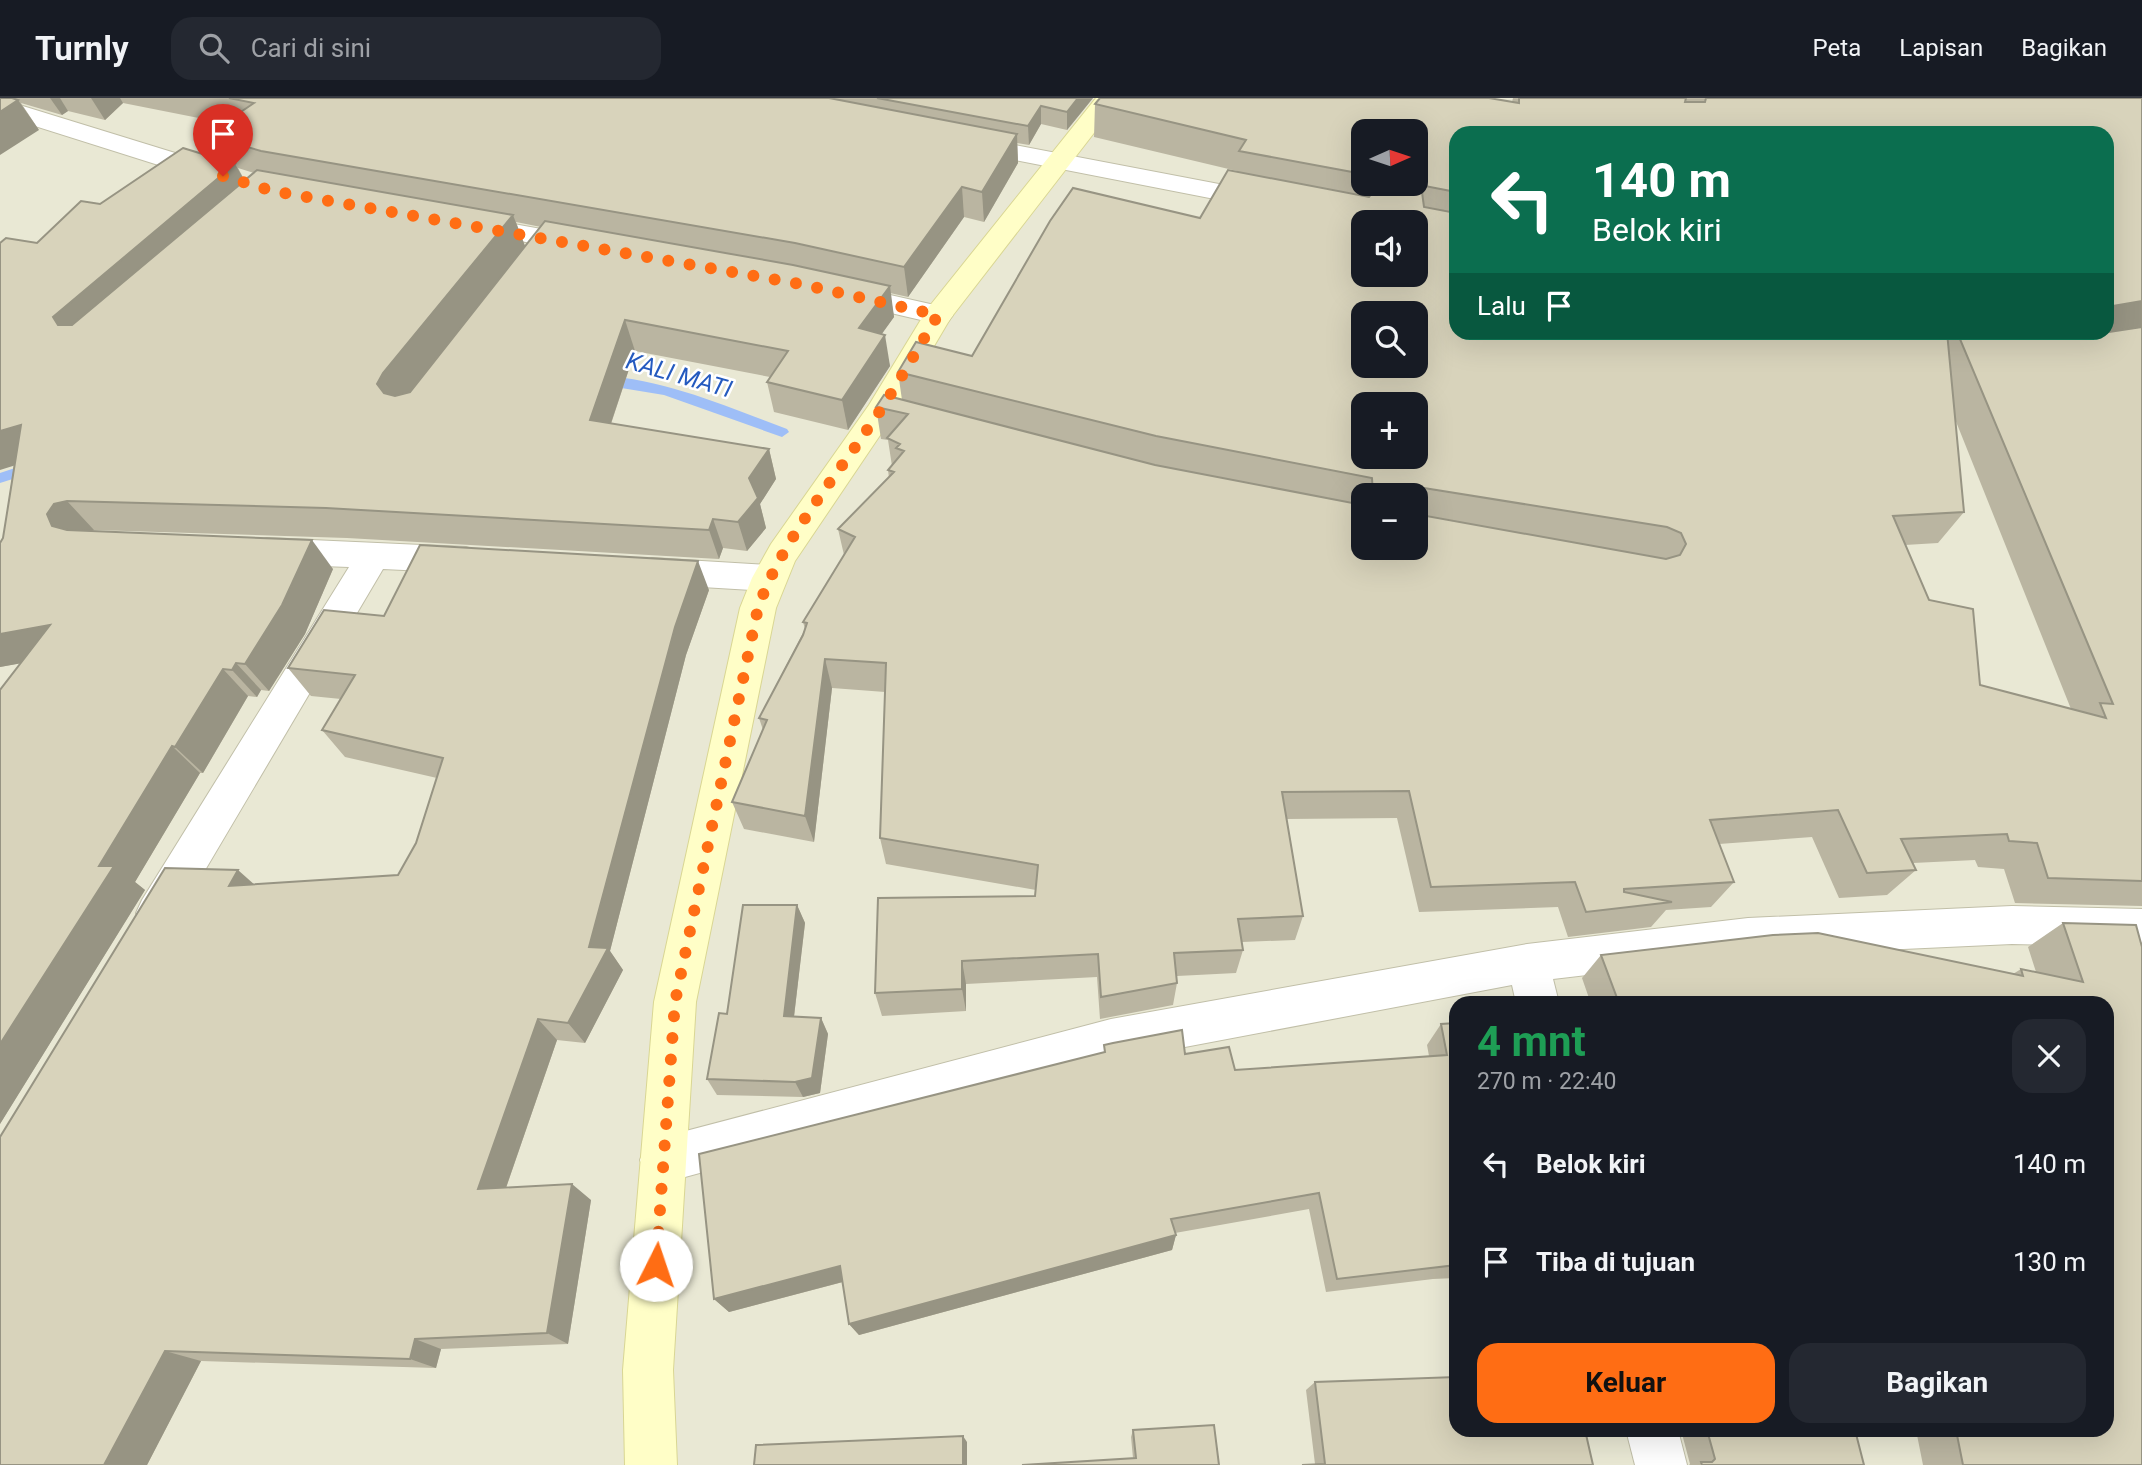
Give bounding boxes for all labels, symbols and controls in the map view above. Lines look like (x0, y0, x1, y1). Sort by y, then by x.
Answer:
search box (171, 17, 661, 80)
text: Turnly (35, 29, 129, 68)
icon: search (195, 29, 233, 67)
text: Cari di sini (251, 33, 371, 63)
text: Peta (1813, 34, 1861, 62)
text: Lapisan (1899, 34, 1983, 62)
text: Bagikan (2021, 34, 2107, 62)
pin (193, 104, 253, 176)
icon: arrive (204, 115, 242, 153)
north arrow (1351, 119, 1428, 196)
map controls (1351, 119, 1428, 560)
text: 140 m (1592, 152, 1731, 209)
icon: left (1477, 154, 1568, 245)
button: sound (1351, 210, 1428, 287)
text: Belok kiri (1592, 211, 1722, 249)
icon: arrive (1540, 287, 1578, 325)
text: Lalu (1477, 291, 1526, 321)
button: search (1351, 301, 1428, 378)
water label: KALI MATI (623, 347, 736, 404)
button: + (1351, 392, 1428, 469)
button: − (1351, 483, 1428, 560)
text: 4 mnt (1477, 1017, 1586, 1066)
button: close (2012, 1019, 2086, 1093)
text: 270 m · 22:40 (1477, 1068, 1616, 1095)
icon: left (1477, 1145, 1515, 1183)
text: Belok kiri (1536, 1149, 1646, 1179)
text: 140 m (2013, 1149, 2086, 1179)
position arrow (619, 1228, 693, 1302)
icon: arrive (1477, 1243, 1515, 1281)
text: Tiba di tujuan (1536, 1247, 1695, 1277)
text: 130 m (2013, 1247, 2086, 1277)
button: Keluar (1477, 1343, 1775, 1423)
button: Bagikan (1789, 1343, 2086, 1423)

